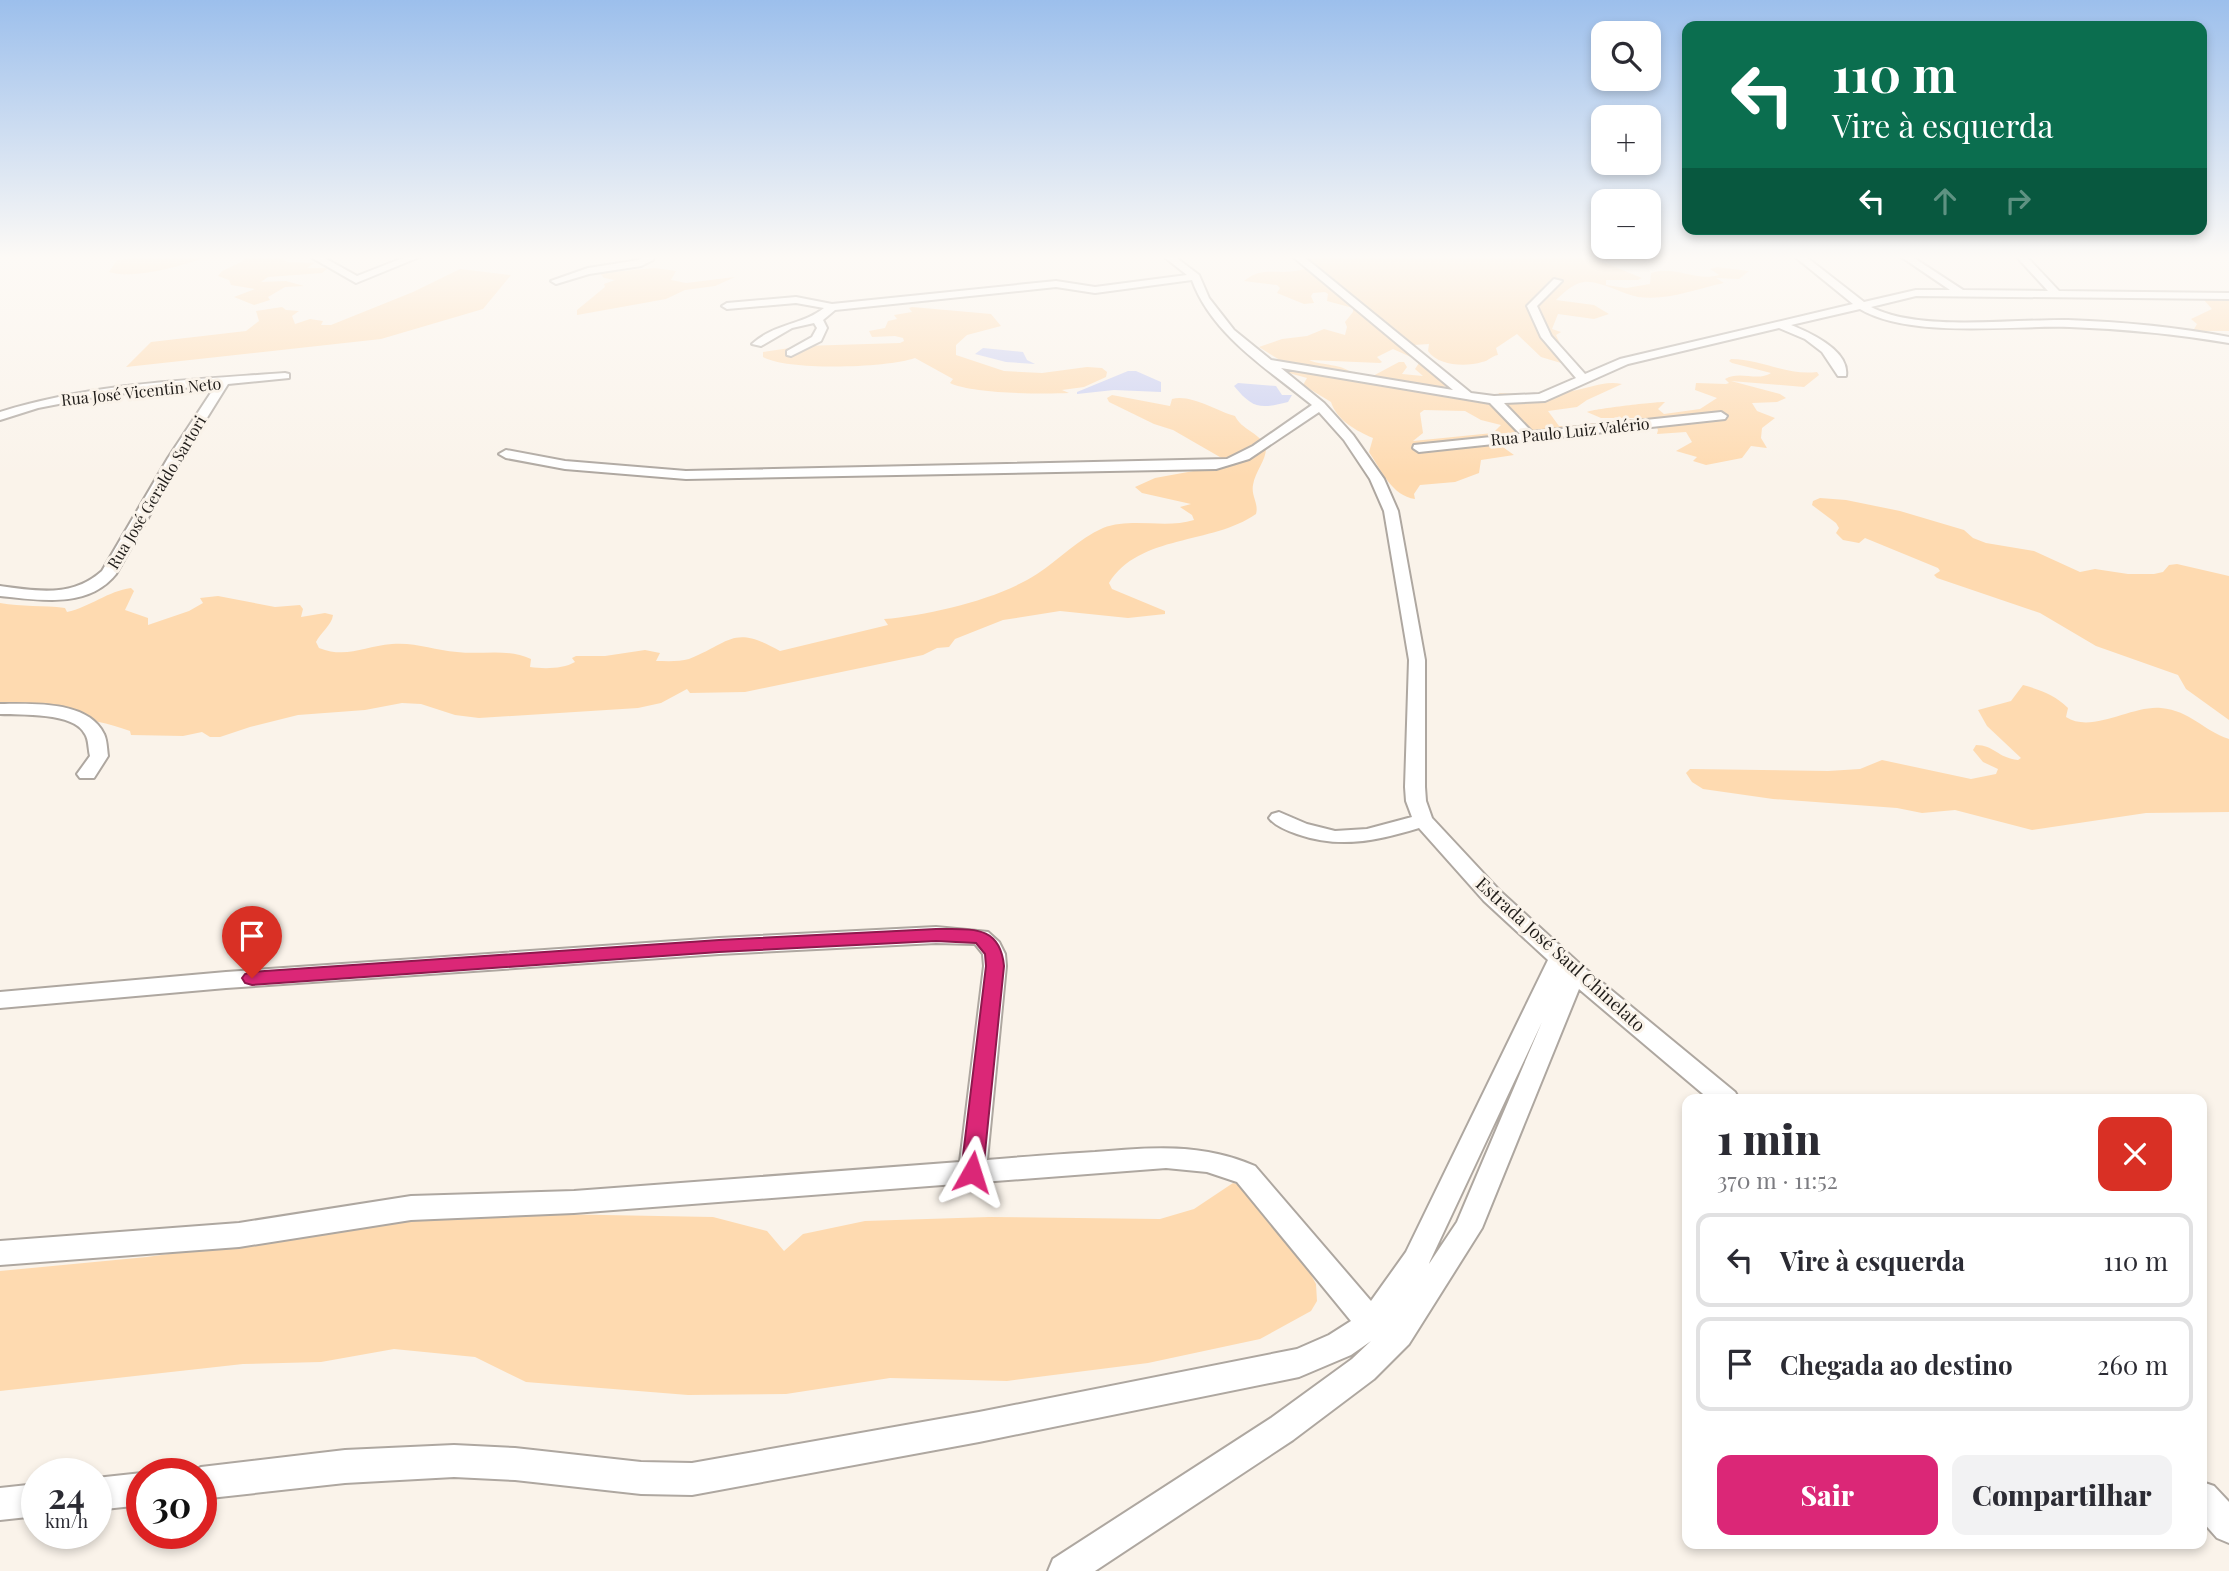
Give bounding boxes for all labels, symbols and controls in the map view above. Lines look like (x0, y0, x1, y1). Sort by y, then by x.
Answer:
map controls (1591, 21, 1661, 259)
button: search (1591, 21, 1661, 91)
text: 110 m (1832, 40, 1957, 105)
icon: left (1717, 49, 1808, 140)
text: Vire à esquerda (1832, 103, 2053, 146)
button: + (1591, 105, 1661, 175)
icon: left (1853, 182, 1891, 220)
icon: ahead (1926, 182, 1964, 220)
icon: right (1999, 182, 2037, 220)
button: − (1591, 189, 1661, 259)
street label: Rua José Vicentin Neto (60, 372, 222, 410)
street label: Rua José Geraldo Sartori (102, 411, 210, 573)
street label: Rua Paulo Luiz Valério (1489, 412, 1651, 450)
street label: Estrada José Saul Chinelato (1471, 871, 1651, 1037)
pin (222, 906, 282, 978)
icon: arrive (233, 917, 271, 955)
text: 1 min (1717, 1110, 1821, 1166)
button: close (2098, 1117, 2172, 1191)
position arrow (935, 1135, 1009, 1209)
text: 370 m · 11:52 (1717, 1164, 1838, 1195)
icon: left (1721, 1241, 1759, 1279)
text: Vire à esquerda (1780, 1243, 1965, 1278)
text: 110 m (2104, 1243, 2168, 1278)
icon: arrive (1721, 1345, 1759, 1383)
text: Chegada ao destino (1780, 1347, 2013, 1382)
text: 260 m (2097, 1347, 2168, 1382)
button: Sair (1717, 1455, 1938, 1535)
button: Compartilhar (1952, 1455, 2172, 1535)
speed limit sign: 30 (126, 1458, 217, 1549)
text: 24 (48, 1471, 85, 1518)
text: km/h (45, 1509, 88, 1533)

